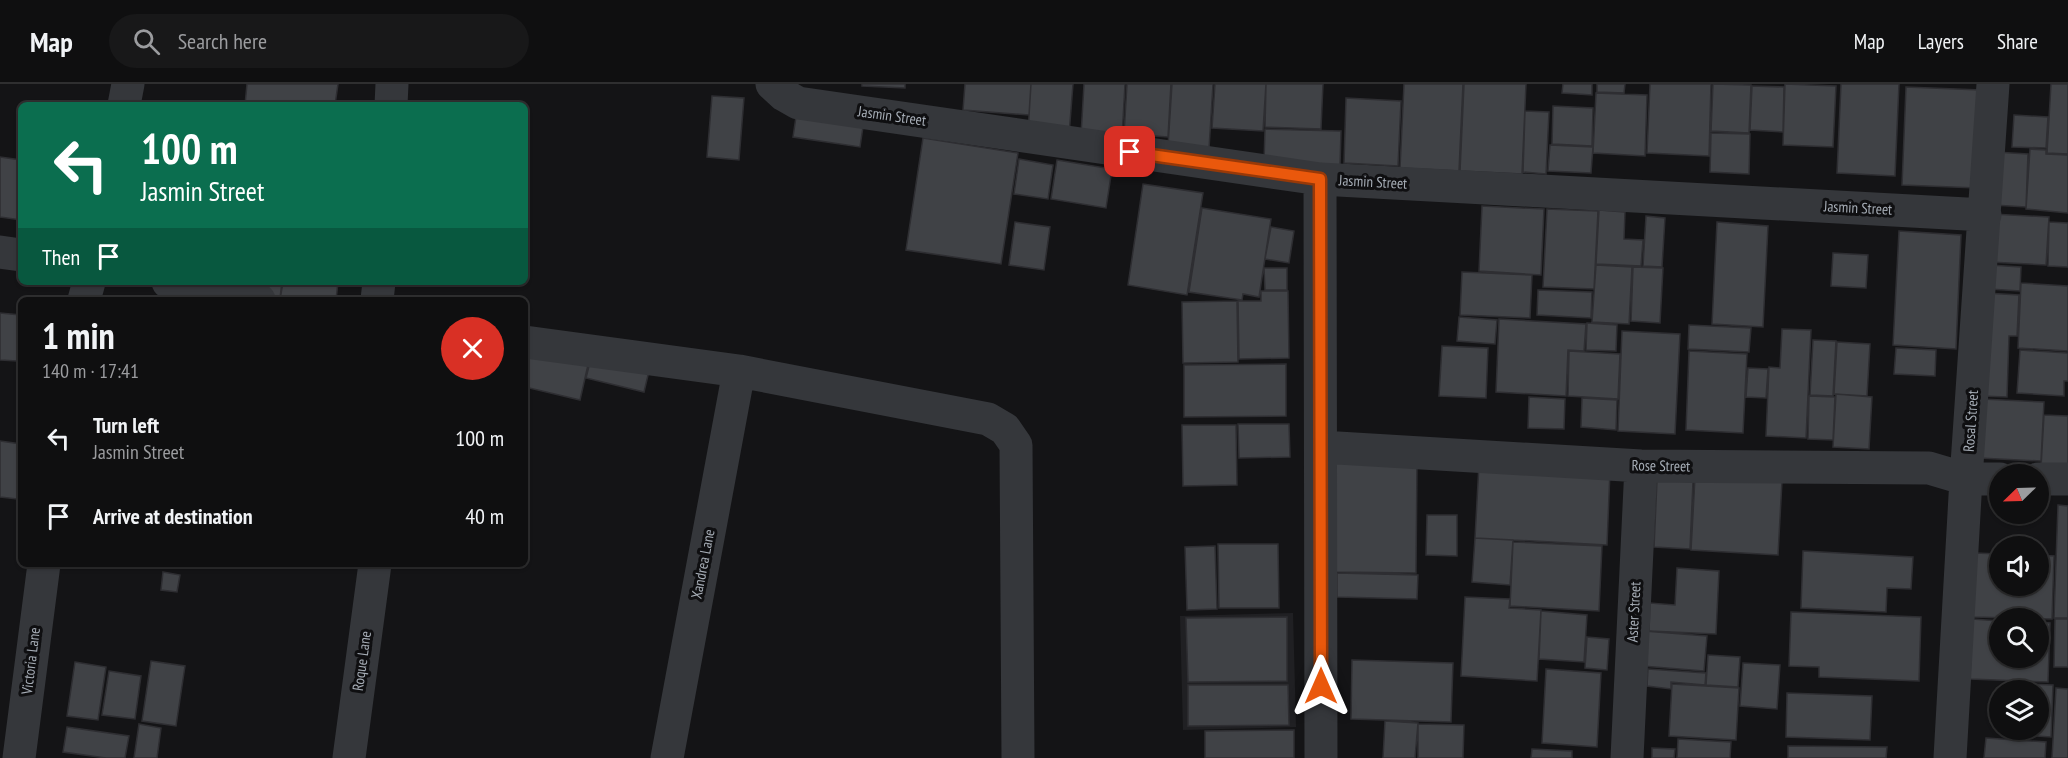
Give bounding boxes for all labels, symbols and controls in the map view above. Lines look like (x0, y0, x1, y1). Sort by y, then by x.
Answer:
search box (109, 14, 529, 68)
text: Map (30, 23, 73, 60)
icon: search (130, 25, 163, 58)
text: Search here (178, 27, 267, 55)
text: Map (1854, 28, 1885, 55)
text: Layers (1918, 28, 1964, 55)
text: Share (1997, 28, 2038, 55)
street label: Jasmin Street (856, 101, 927, 130)
text: 100 m (141, 121, 238, 176)
icon: left (42, 126, 120, 204)
pin (1104, 126, 1155, 177)
icon: arrive (1113, 135, 1146, 168)
street label: Jasmin Street (1337, 170, 1408, 193)
text: Jasmin Street (141, 174, 264, 208)
street label: Jasmin Street (1822, 196, 1893, 219)
icon: arrive (92, 240, 125, 273)
text: Then (42, 243, 80, 271)
text: 1 min (42, 312, 115, 359)
button: close (441, 317, 504, 380)
text: 140 m · 17:41 (42, 358, 139, 384)
street label: Rosal Street (1959, 389, 1982, 452)
text: Turn left (93, 411, 159, 439)
icon: left (42, 422, 75, 455)
text: 100 m (455, 424, 504, 452)
text: Jasmin Street (93, 439, 184, 465)
street label: Rose Street (1632, 455, 1690, 476)
north arrow (1989, 464, 2049, 524)
map controls (1989, 464, 2049, 740)
icon: arrive (42, 500, 75, 533)
text: Arrive at destination (93, 502, 253, 530)
text: 40 m (465, 502, 504, 530)
street label: Xandrea Lane (686, 527, 719, 600)
button: sound (1989, 536, 2049, 596)
street label: Aster Street (1622, 581, 1645, 643)
button: search (1989, 608, 2049, 668)
street label: Victoria Lane (17, 626, 44, 697)
street label: Roque Lane (348, 630, 375, 692)
position arrow (1289, 654, 1353, 718)
button: layers (1989, 680, 2049, 740)

